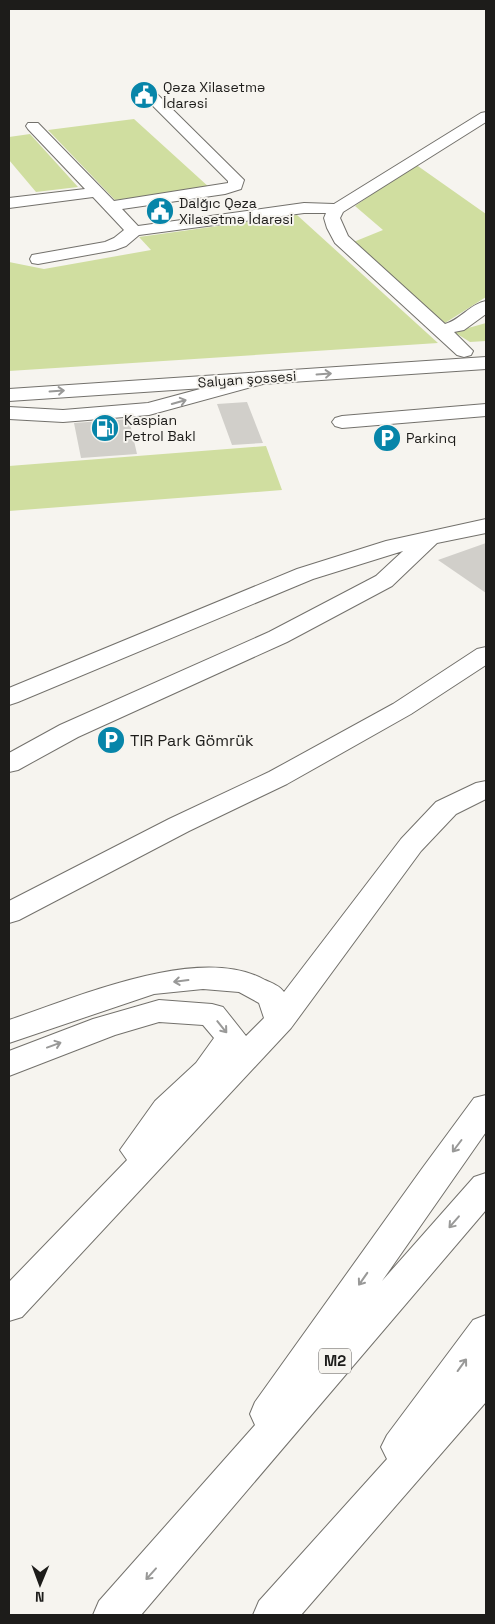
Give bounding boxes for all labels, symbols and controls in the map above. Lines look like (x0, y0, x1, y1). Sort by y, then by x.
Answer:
place label: Qəza Xilasetmə İdarəsi (163, 78, 265, 112)
public building icon: Qəza Xilasetmə İdarəsi (129, 80, 159, 110)
place label: Dalğıc Qəza Xilasetmə İdarəsi (179, 194, 293, 228)
public building icon: Dalğıc Qəza Xilasetmə İdarəsi (145, 196, 175, 226)
street label: Salyan şossesi (197, 367, 297, 391)
one-way arrow (316, 369, 332, 378)
one-way arrow (49, 387, 65, 396)
one-way arrow (170, 397, 186, 407)
place label: Kaspian Petrol Bakl (124, 411, 196, 445)
fuel station icon: Kaspian Petrol Bakl (90, 413, 120, 443)
parking icon: Parkinq (372, 423, 402, 453)
place label: Parkinq (406, 429, 456, 447)
parking icon: TIR Park Gömrük (96, 725, 126, 755)
place label: TIR Park Gömrük (130, 730, 254, 751)
one-way arrow (173, 976, 189, 986)
one-way arrow (217, 1021, 228, 1034)
one-way arrow (46, 1040, 61, 1049)
one-way arrow (452, 1139, 462, 1153)
one-way arrow (449, 1216, 460, 1229)
one-way arrow (358, 1271, 368, 1285)
road number: M2 (319, 1348, 351, 1374)
one-way arrow (456, 1358, 467, 1372)
north arrow (15, 1559, 65, 1609)
one-way arrow (145, 1567, 157, 1580)
text: N (35, 1588, 45, 1606)

